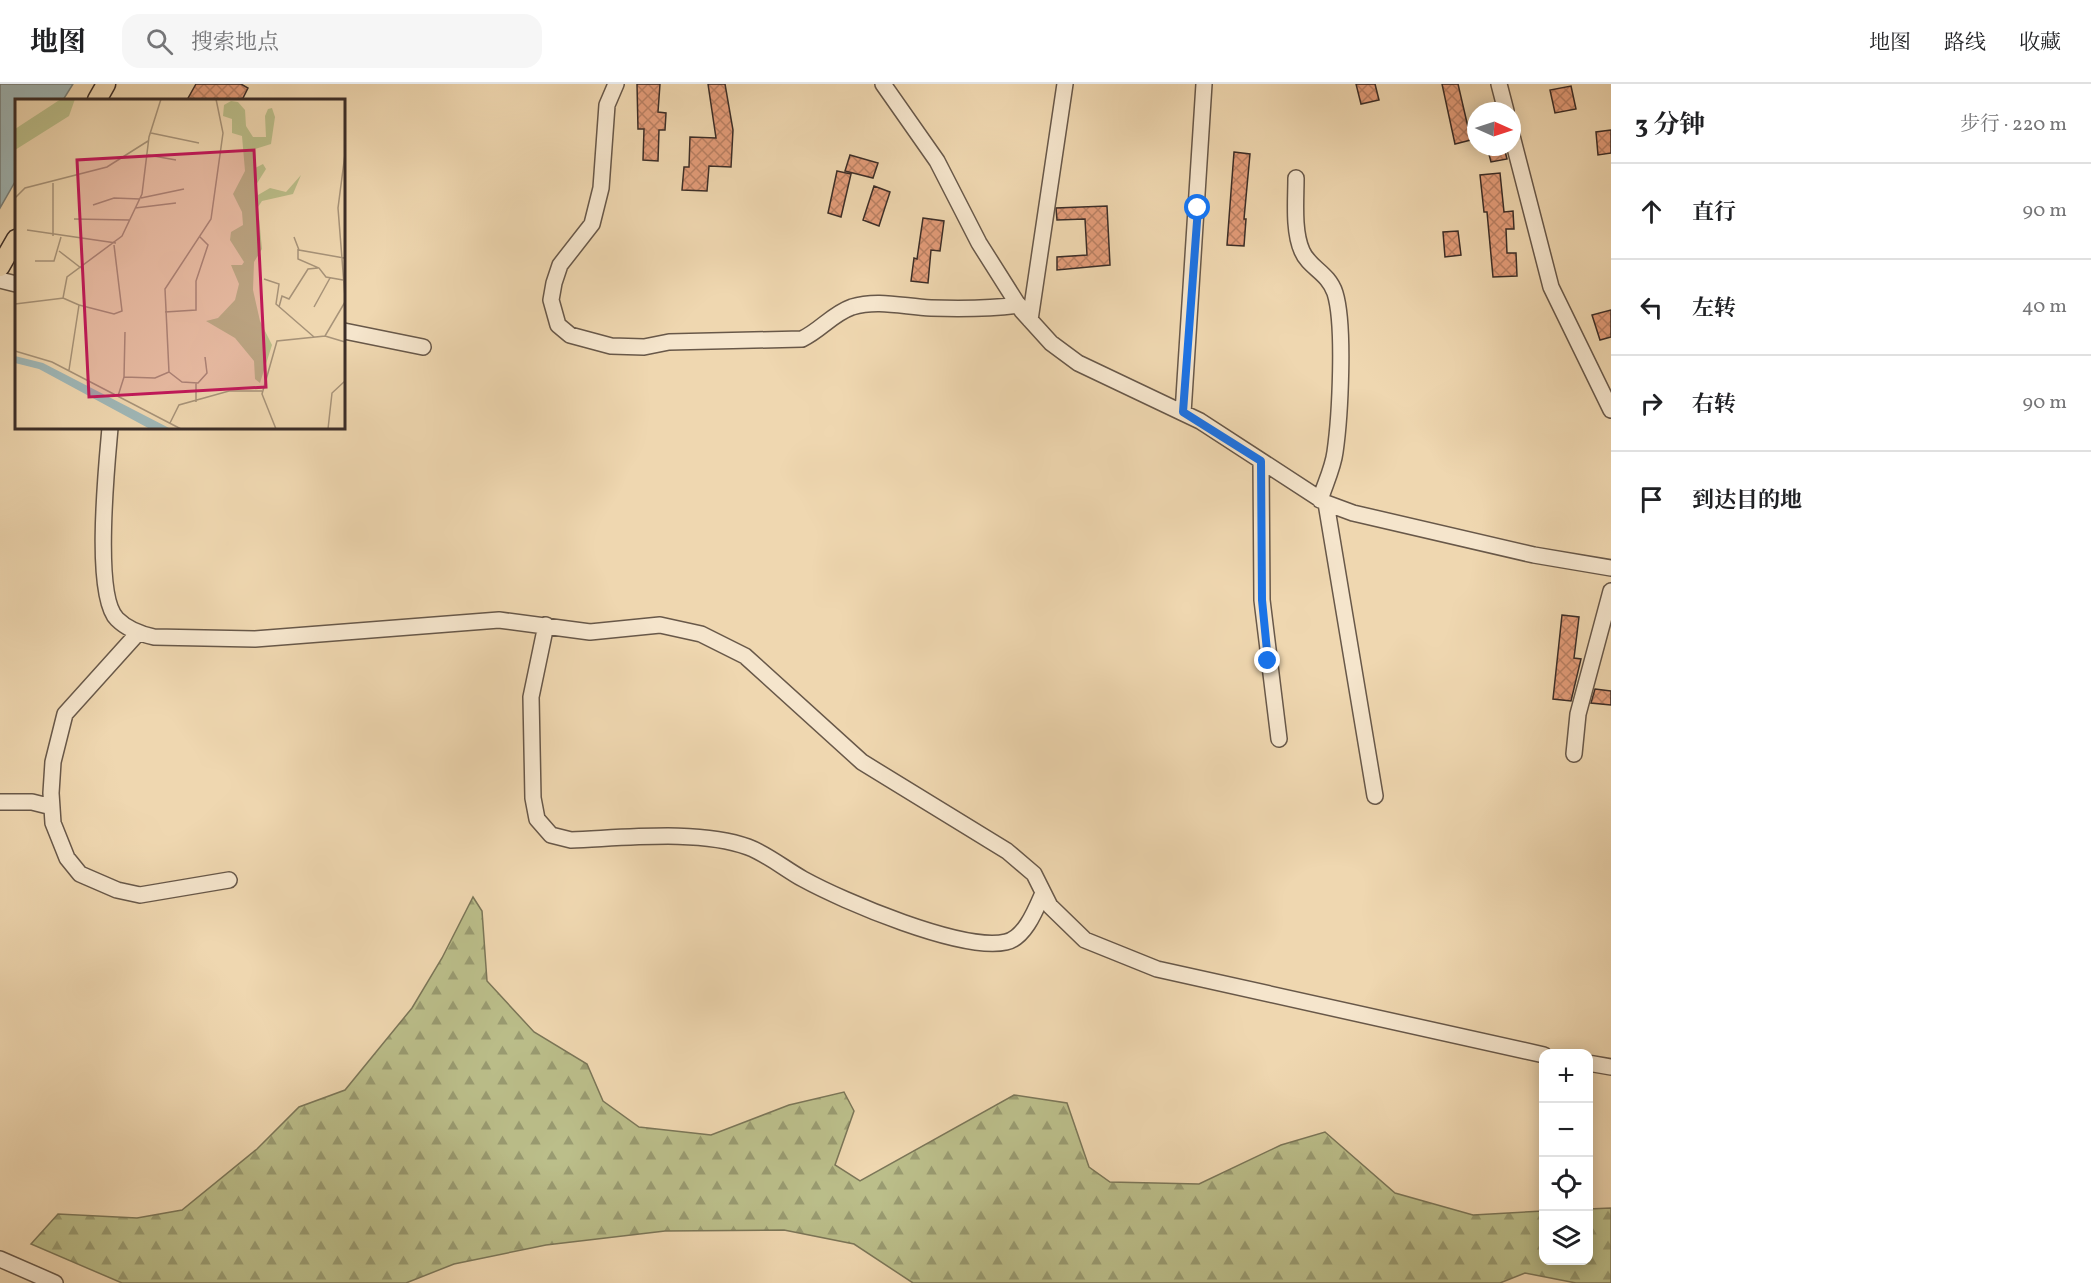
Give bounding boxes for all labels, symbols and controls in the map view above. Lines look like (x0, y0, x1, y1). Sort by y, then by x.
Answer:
search box (122, 14, 542, 68)
text: 地图 (30, 24, 86, 63)
icon: search (143, 25, 176, 58)
text: 搜索地点 (191, 28, 279, 59)
text: 地图 (1869, 29, 1911, 58)
text: 路线 (1944, 29, 1986, 58)
text: 收藏 (2019, 29, 2061, 58)
inset map (15, 99, 345, 429)
north arrow (1467, 102, 1521, 156)
text: 3 分钟 (1635, 108, 1705, 144)
text: 步行 · 220 m (1960, 111, 2067, 139)
route start (1184, 194, 1210, 220)
icon: ahead (1635, 195, 1668, 228)
text: 90 m (2023, 197, 2067, 225)
text: 直行 (1692, 198, 1736, 229)
icon: left (1635, 291, 1668, 324)
text: 40 m (2022, 293, 2067, 321)
text: 左转 (1692, 294, 1736, 325)
icon: right (1635, 387, 1668, 420)
text: 90 m (2023, 389, 2067, 417)
text: 右转 (1692, 390, 1736, 421)
icon: arrive (1635, 483, 1668, 516)
text: 到达目的地 (1692, 486, 1802, 517)
route end (1254, 647, 1280, 673)
map controls (1539, 1049, 1593, 1265)
button: + (1539, 1049, 1593, 1103)
button: − (1539, 1103, 1593, 1157)
button: locate (1539, 1157, 1593, 1211)
button: layers (1539, 1211, 1593, 1265)

